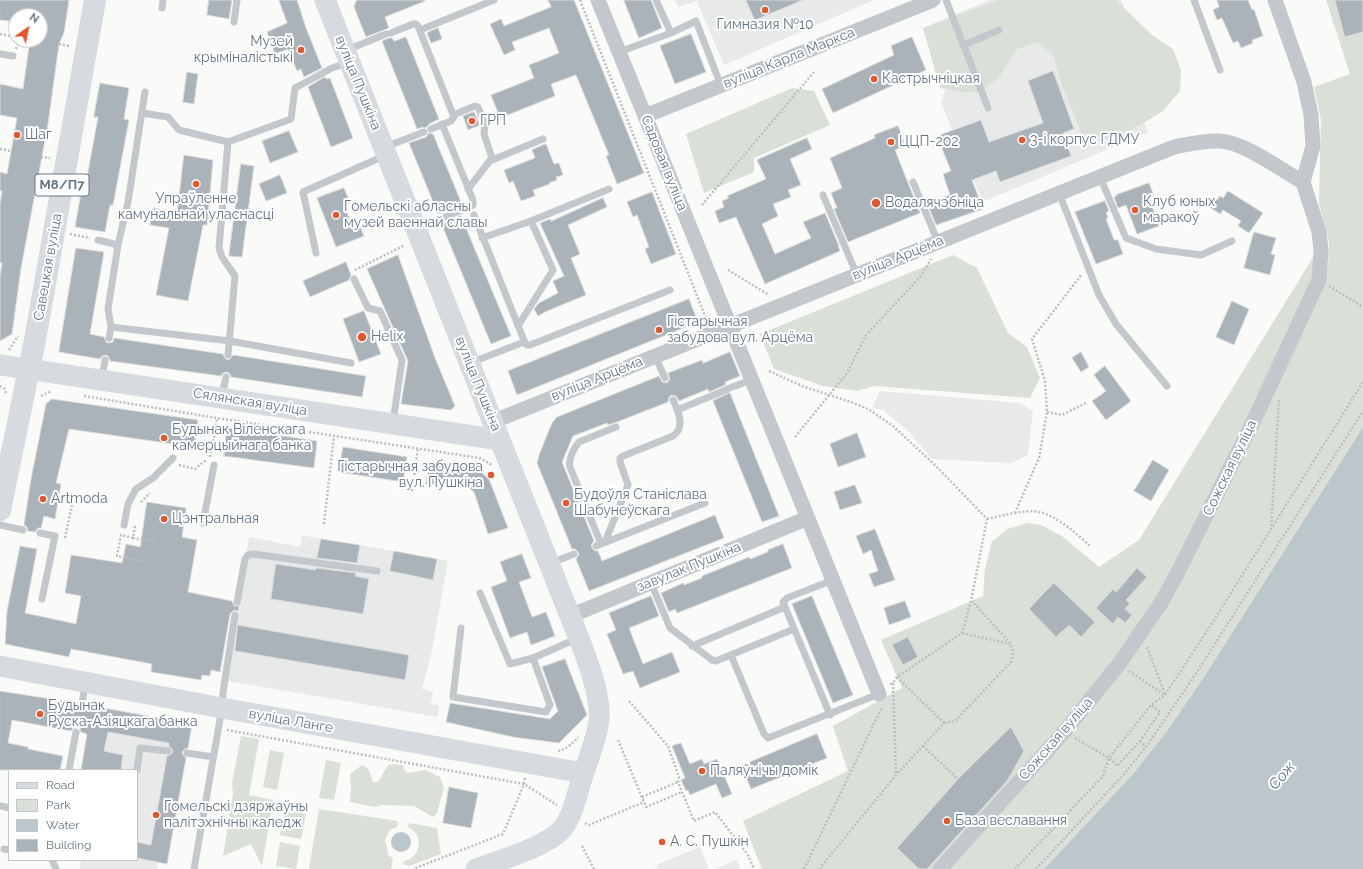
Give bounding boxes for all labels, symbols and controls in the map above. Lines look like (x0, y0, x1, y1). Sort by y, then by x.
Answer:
marker: Гимназия №10 (760, 5, 770, 15)
north arrow (8, 8, 48, 48)
text: N (27, 11, 41, 26)
place label: Гимназия №10 (716, 17, 814, 33)
street label: вуліца Карла Маркса (721, 24, 857, 92)
street label: вуліца Пушкіна (331, 33, 385, 133)
place label: Музей крыміналістыкі (194, 34, 293, 66)
marker: Музей крыміналістыкі (296, 45, 306, 55)
place label: Кастрычніцкая (882, 71, 980, 87)
marker: Кастрычніцкая (869, 74, 879, 84)
place label: ГРП (480, 113, 506, 129)
street label: Садовая вуліца (637, 113, 691, 213)
marker: ГРП (467, 116, 477, 126)
place label: Шаг (25, 127, 52, 143)
marker: Шаг (12, 130, 22, 140)
place label: 3-і корпус ГДМУ (1030, 132, 1139, 148)
place label: ЦЦП-202 (899, 134, 959, 150)
marker: 3-і корпус ГДМУ (1017, 135, 1027, 145)
marker: ЦЦП-202 (886, 137, 896, 147)
road number: М8/П7 (35, 174, 89, 196)
marker: Упраўленне камунальнай уласнасці (191, 179, 201, 189)
place label: Упраўленне камунальнай уласнасці (118, 191, 274, 224)
place label: Клуб юных маракоў (1143, 194, 1215, 226)
place label: Водалячэбніца (885, 195, 984, 211)
marker: Водалячэбніца (870, 197, 882, 209)
place label: Гомельскі абласны музей ваеннай славы (344, 199, 487, 232)
marker: Клуб юных маракоў (1130, 205, 1140, 215)
marker: Гомельскі абласны музей ваеннай славы (331, 210, 341, 220)
street label: Савецкая вуліца (30, 212, 66, 322)
street label: вуліца Арцёма (850, 232, 946, 284)
place label: Гістарычная забудова вул. Арцёма (667, 314, 813, 346)
marker: Гістарычная забудова вул. Арцёма (654, 325, 664, 335)
place label: Helix (371, 329, 403, 345)
marker: Helix (356, 331, 368, 343)
street label: вуліца Пушкіна (451, 334, 505, 434)
street label: вуліца Арцёма (549, 353, 645, 405)
street label: Сялянская вуліца (192, 385, 308, 419)
street label: Сожская вуліца (1200, 417, 1260, 519)
place label: Будынак Віленскага камерцыйнага банка (172, 422, 311, 454)
marker: Будынак Віленскага камерцыйнага банка (159, 433, 169, 443)
place label: Гістарычная забудова вул. Пушкіна (337, 459, 483, 492)
marker: Гістарычная забудова вул. Пушкіна (486, 470, 496, 480)
place label: Будоўля Станіслава Шабунеўскага (574, 487, 707, 520)
place label: Artmoda (51, 491, 108, 507)
marker: Artmoda (38, 494, 48, 504)
marker: Будоўля Станіслава Шабунеўскага (561, 498, 571, 508)
place label: Цэнтральная (172, 511, 259, 527)
marker: Цэнтральная (159, 514, 169, 524)
street label: завулак Пушкіна (635, 539, 743, 595)
street label: Сожская вуліца (1015, 694, 1097, 784)
place label: Будынак Руска-Азіяцкага банка (48, 698, 198, 730)
street label: вуліца Ланге (248, 705, 334, 737)
marker: Будынак Руска-Азіяцкага банка (35, 709, 45, 719)
water label: Сож (1265, 758, 1299, 794)
place label: Паляўнічы домік (710, 763, 819, 779)
marker: Паляўнічы домік (697, 766, 707, 776)
legend (8, 769, 138, 861)
text: Road (46, 778, 75, 792)
text: Park (46, 798, 71, 812)
place label: Гомельскі дзяржаўны палітэхнічны каледж (164, 799, 308, 832)
marker: Гомельскі дзяржаўны палітэхнічны каледж (151, 810, 161, 820)
place label: База веславання (955, 813, 1067, 829)
marker: База веславання (942, 816, 952, 826)
text: Water (46, 818, 80, 832)
place label: А. С. Пушкін (670, 834, 749, 850)
marker: А. С. Пушкін (657, 837, 667, 847)
text: Building (46, 838, 92, 852)

